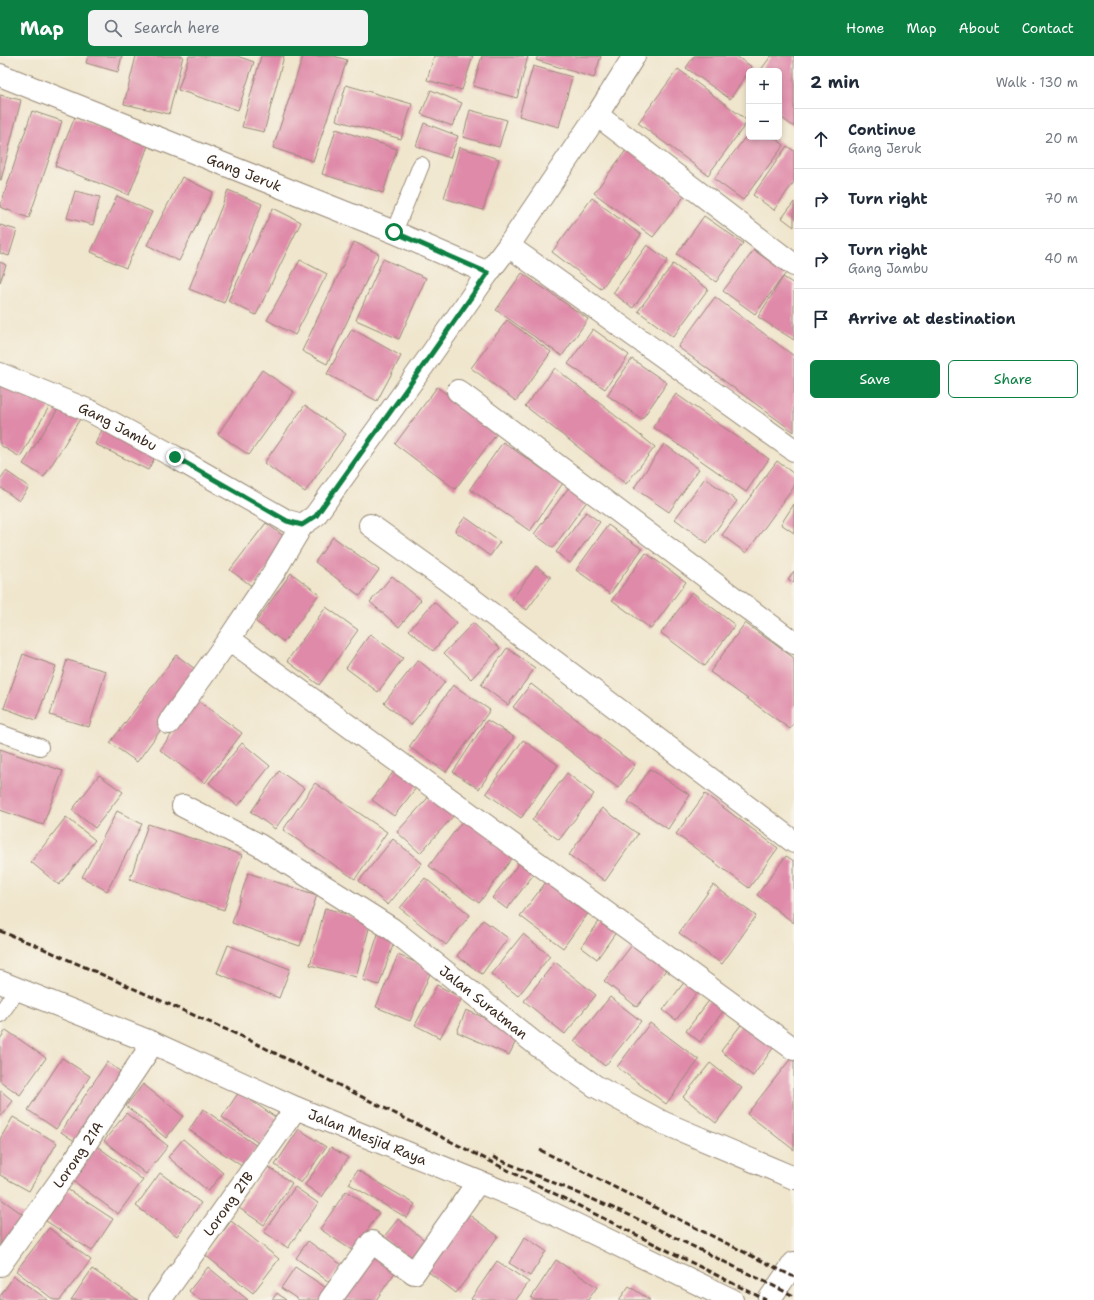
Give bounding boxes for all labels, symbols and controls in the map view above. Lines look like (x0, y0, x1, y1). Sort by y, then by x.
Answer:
search box (88, 10, 368, 46)
text: Map (20, 16, 64, 41)
icon: search (102, 17, 124, 39)
text: Search here (134, 18, 220, 38)
text: Home (846, 19, 885, 37)
text: Map (907, 19, 937, 37)
text: About (959, 19, 1000, 37)
text: Contact (1022, 19, 1074, 37)
map controls (746, 68, 782, 140)
button: + (746, 68, 782, 104)
text: 2 min (810, 71, 860, 93)
text: Walk · 130 m (996, 74, 1078, 91)
button: − (746, 104, 782, 140)
text: Continue (848, 120, 916, 140)
icon: ahead (810, 128, 832, 150)
text: 20 m (1045, 130, 1078, 147)
text: Gang Jeruk (848, 140, 922, 157)
street label: Gang Jeruk (204, 149, 285, 195)
icon: right (810, 188, 832, 210)
text: Turn right (848, 189, 928, 209)
text: 70 m (1044, 190, 1078, 207)
route start (385, 223, 403, 241)
text: Turn right (848, 240, 928, 260)
icon: right (810, 248, 832, 270)
text: 40 m (1044, 250, 1078, 267)
text: Gang Jambu (848, 260, 928, 277)
icon: arrive (810, 308, 832, 330)
text: Arrive at destination (848, 309, 1016, 329)
button: Save (810, 360, 940, 398)
button: Share (948, 360, 1078, 398)
street label: Gang Jambu (76, 398, 160, 455)
route end (166, 448, 184, 466)
street label: Jalan Suratman (436, 961, 532, 1043)
street label: Jalan Mesjid Raya (306, 1105, 430, 1169)
street label: Lorong 21A (49, 1118, 107, 1192)
street label: Lorong 21B (199, 1168, 257, 1240)

